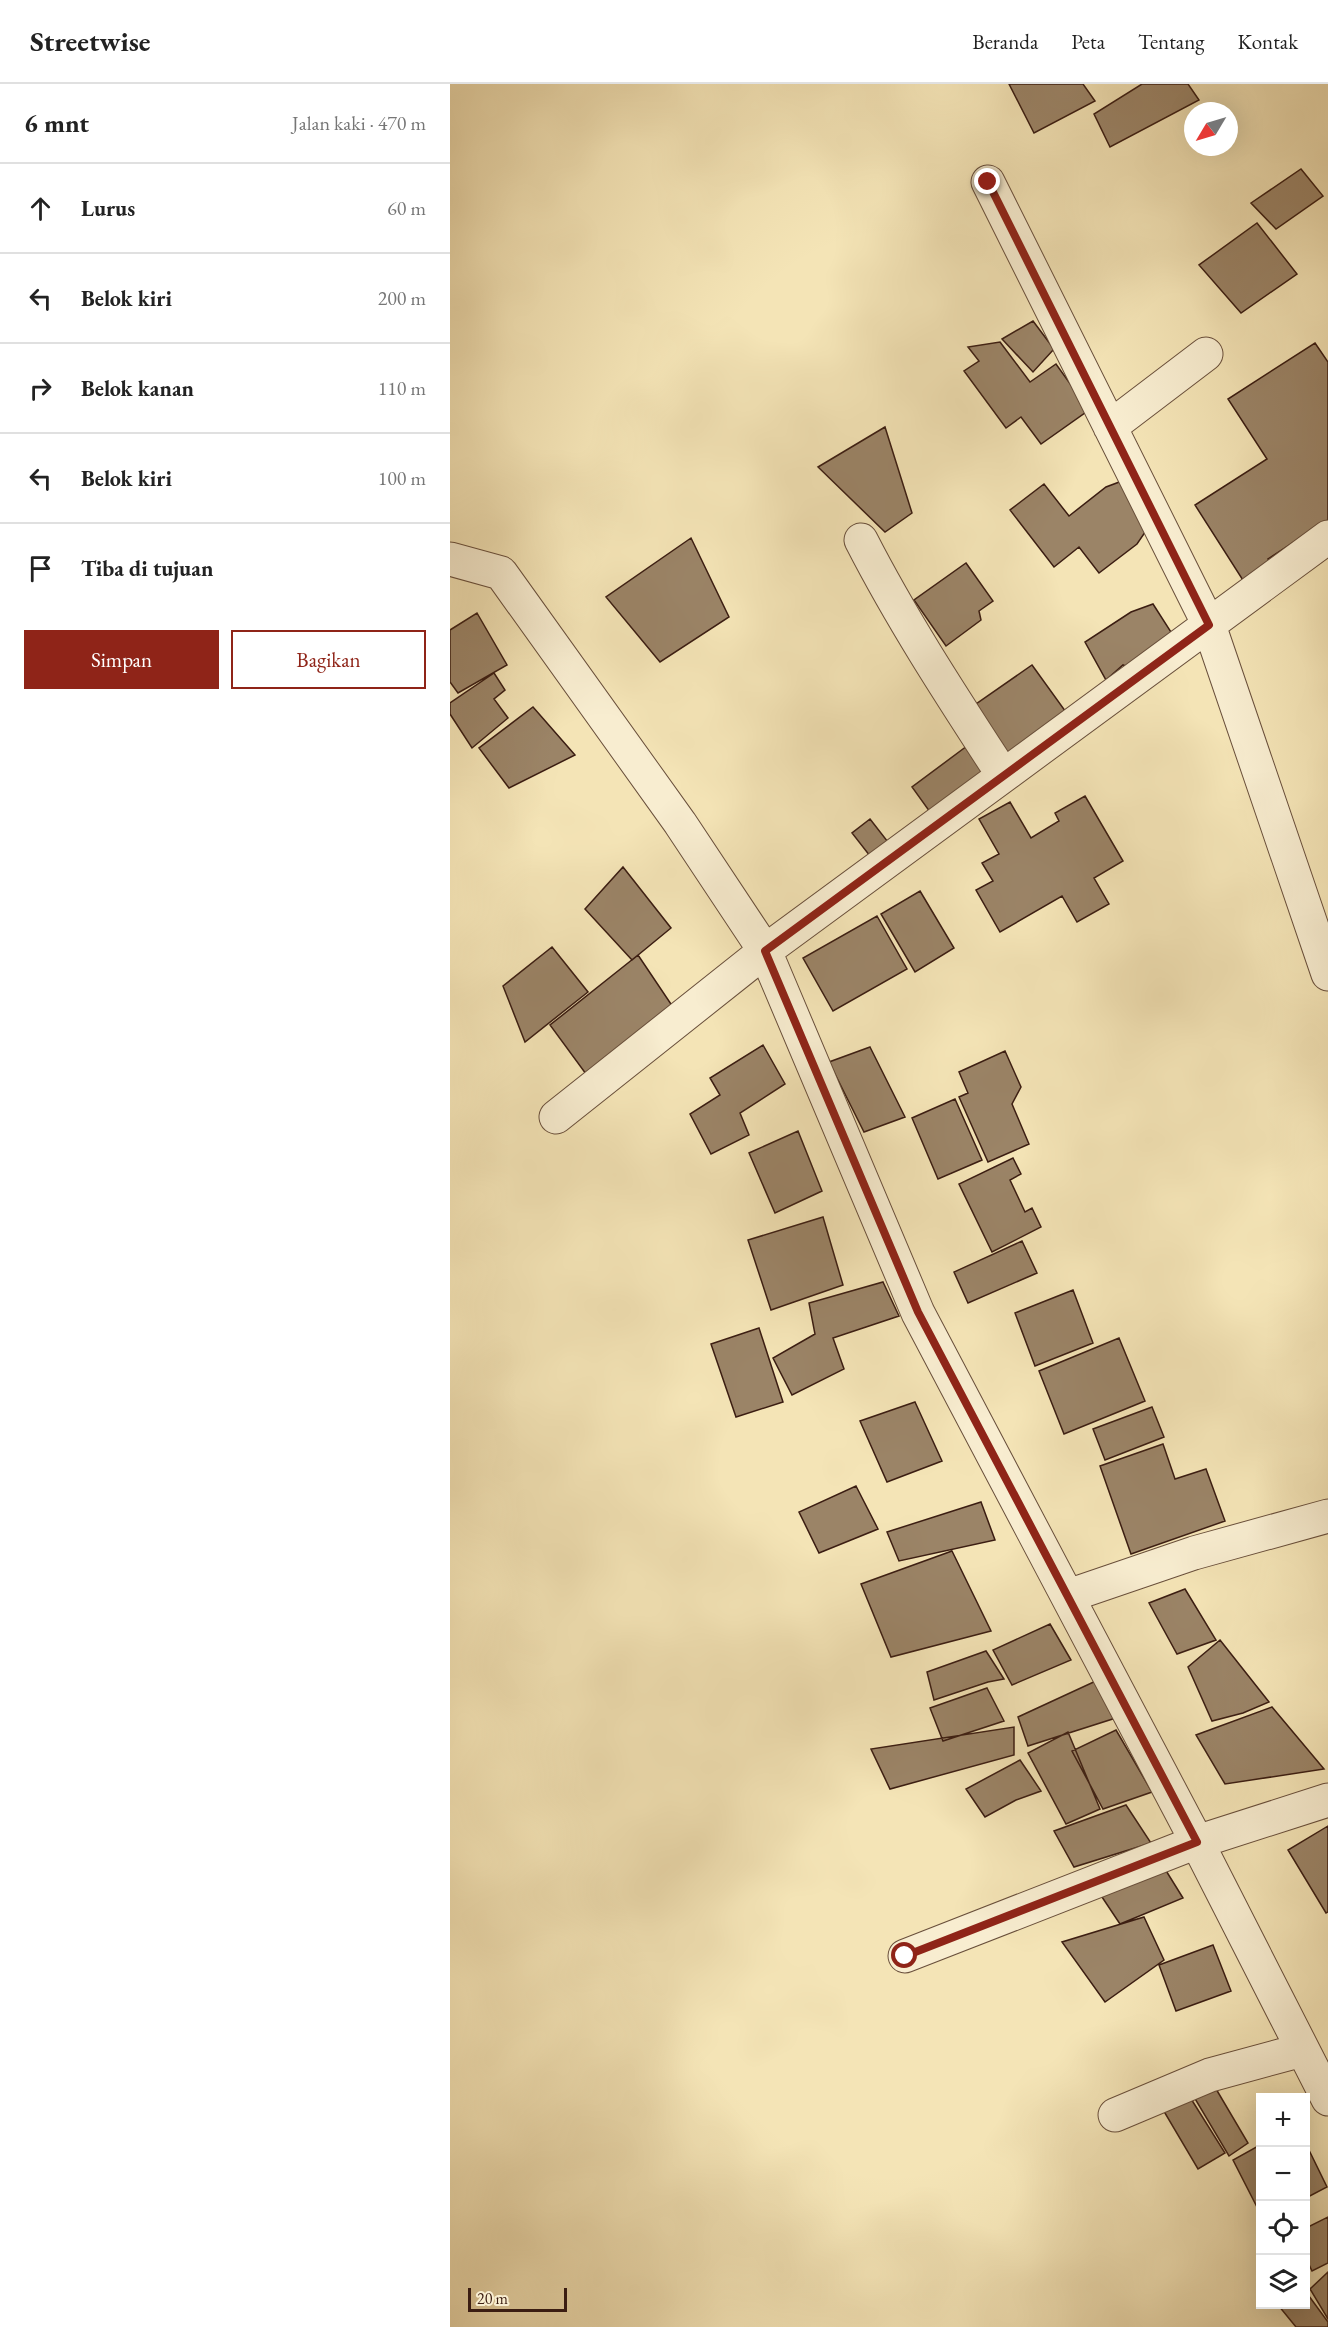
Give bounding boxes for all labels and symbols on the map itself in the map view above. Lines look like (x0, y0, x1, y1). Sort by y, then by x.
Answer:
north arrow (1184, 102, 1238, 156)
route end (974, 168, 1000, 194)
route start (891, 1942, 917, 1968)
scale bar (468, 2285, 567, 2312)

